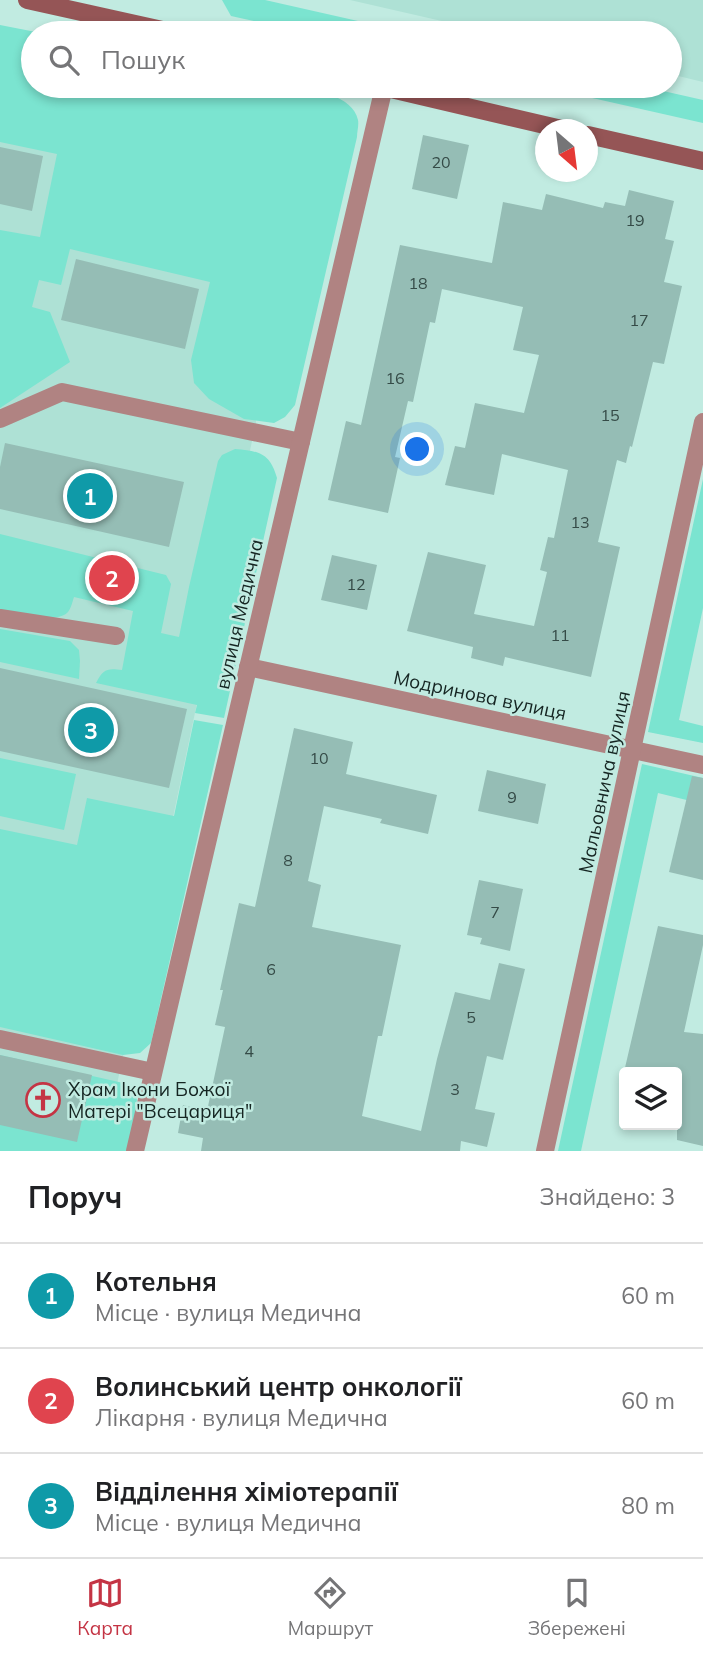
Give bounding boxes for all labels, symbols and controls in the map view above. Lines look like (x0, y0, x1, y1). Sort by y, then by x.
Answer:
search box (21, 21, 682, 98)
icon: search (45, 41, 83, 79)
text: Пошук (101, 43, 185, 76)
north arrow (535, 119, 598, 182)
house number: 20 (431, 152, 451, 172)
house number: 19 (625, 210, 645, 230)
house number: 18 (408, 273, 428, 293)
house number: 17 (629, 310, 649, 330)
house number: 16 (385, 368, 405, 388)
house number: 15 (600, 405, 620, 425)
your location (400, 432, 434, 466)
pin: 1 (67, 470, 113, 522)
house number: 13 (570, 512, 590, 532)
street label: вулиця Медична (210, 537, 268, 691)
pin: 2 (89, 552, 135, 604)
house number: 12 (346, 574, 366, 594)
house number: 11 (550, 625, 570, 645)
street label: Модринова вулиця (391, 665, 569, 725)
street label: Мальовнича вулиця (573, 689, 635, 875)
pin: 3 (68, 704, 114, 756)
house number: 10 (309, 748, 329, 768)
house number: 9 (507, 787, 517, 807)
house number: 8 (283, 850, 293, 870)
house number: 7 (490, 902, 500, 922)
house number: 6 (266, 959, 276, 979)
house number: 5 (466, 1007, 476, 1027)
house number: 4 (244, 1041, 254, 1061)
map controls (619, 1067, 682, 1130)
button: layers (619, 1067, 682, 1130)
place label: Храм Ікони Божої Матері "Всецариця" (68, 1077, 252, 1123)
house number: 3 (450, 1079, 460, 1099)
church icon: Храм Ікони Божої Матері "Всецариця" (24, 1081, 62, 1119)
text: Поруч (28, 1178, 122, 1216)
text: Знайдено: 3 (540, 1182, 675, 1211)
text: Котельня (95, 1265, 217, 1298)
text: 1 (44, 1281, 58, 1310)
text: 60 m (621, 1281, 675, 1310)
text: Місце · вулиця Медична (95, 1298, 362, 1327)
text: Волинський центр онкології (95, 1370, 462, 1403)
text: 2 (44, 1386, 58, 1415)
text: 60 m (621, 1386, 675, 1415)
text: Лікарня · вулиця Медична (95, 1403, 388, 1432)
text: Відділення хіміотерапії (95, 1475, 398, 1508)
text: 3 (44, 1491, 58, 1520)
text: 80 m (621, 1491, 675, 1520)
text: Місце · вулиця Медична (95, 1508, 362, 1537)
tab: Карта (77, 1574, 133, 1640)
tab: Маршрут (288, 1574, 373, 1640)
tab: Збережені (528, 1574, 626, 1640)

